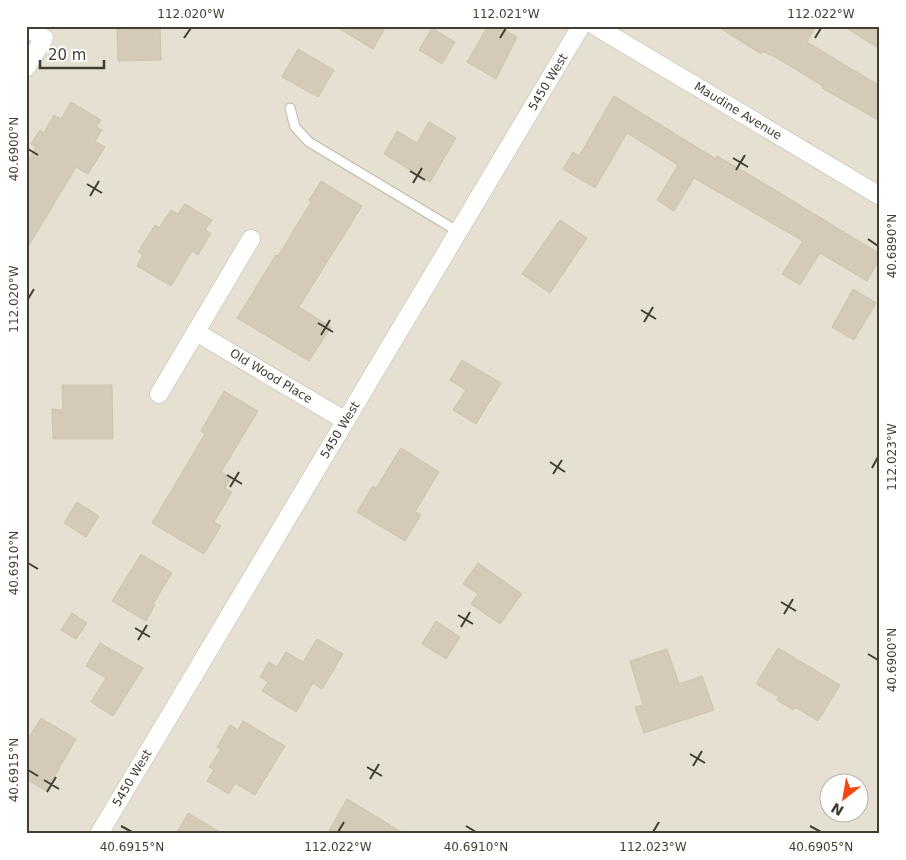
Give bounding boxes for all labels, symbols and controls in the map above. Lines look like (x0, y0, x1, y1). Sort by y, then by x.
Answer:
text: 112.020°W (157, 7, 225, 21)
text: 112.021°W (472, 7, 540, 21)
text: 112.022°W (787, 7, 855, 21)
scale bar (40, 38, 104, 70)
text: 20 m (48, 46, 86, 64)
street label: 5450 West (526, 51, 571, 113)
street label: Maudine Avenue (692, 79, 784, 143)
text: 40.6900°N (7, 117, 21, 181)
text: 40.6890°N (885, 214, 899, 278)
text: 112.020°W (7, 265, 21, 333)
street label: Old Wood Place (227, 346, 315, 406)
street label: 5450 West (318, 399, 363, 461)
text: 112.023°W (885, 423, 899, 491)
text: 40.6910°N (7, 531, 21, 595)
text: 40.6900°N (885, 628, 899, 692)
text: 40.6915°N (7, 738, 21, 802)
street label: 5450 West (110, 747, 155, 809)
north arrow (818, 772, 868, 822)
text: N (828, 799, 846, 819)
text: 40.6915°N (100, 840, 164, 854)
text: 112.022°W (304, 840, 372, 854)
text: 40.6910°N (444, 840, 508, 854)
text: 112.023°W (619, 840, 687, 854)
text: 40.6905°N (789, 840, 853, 854)

